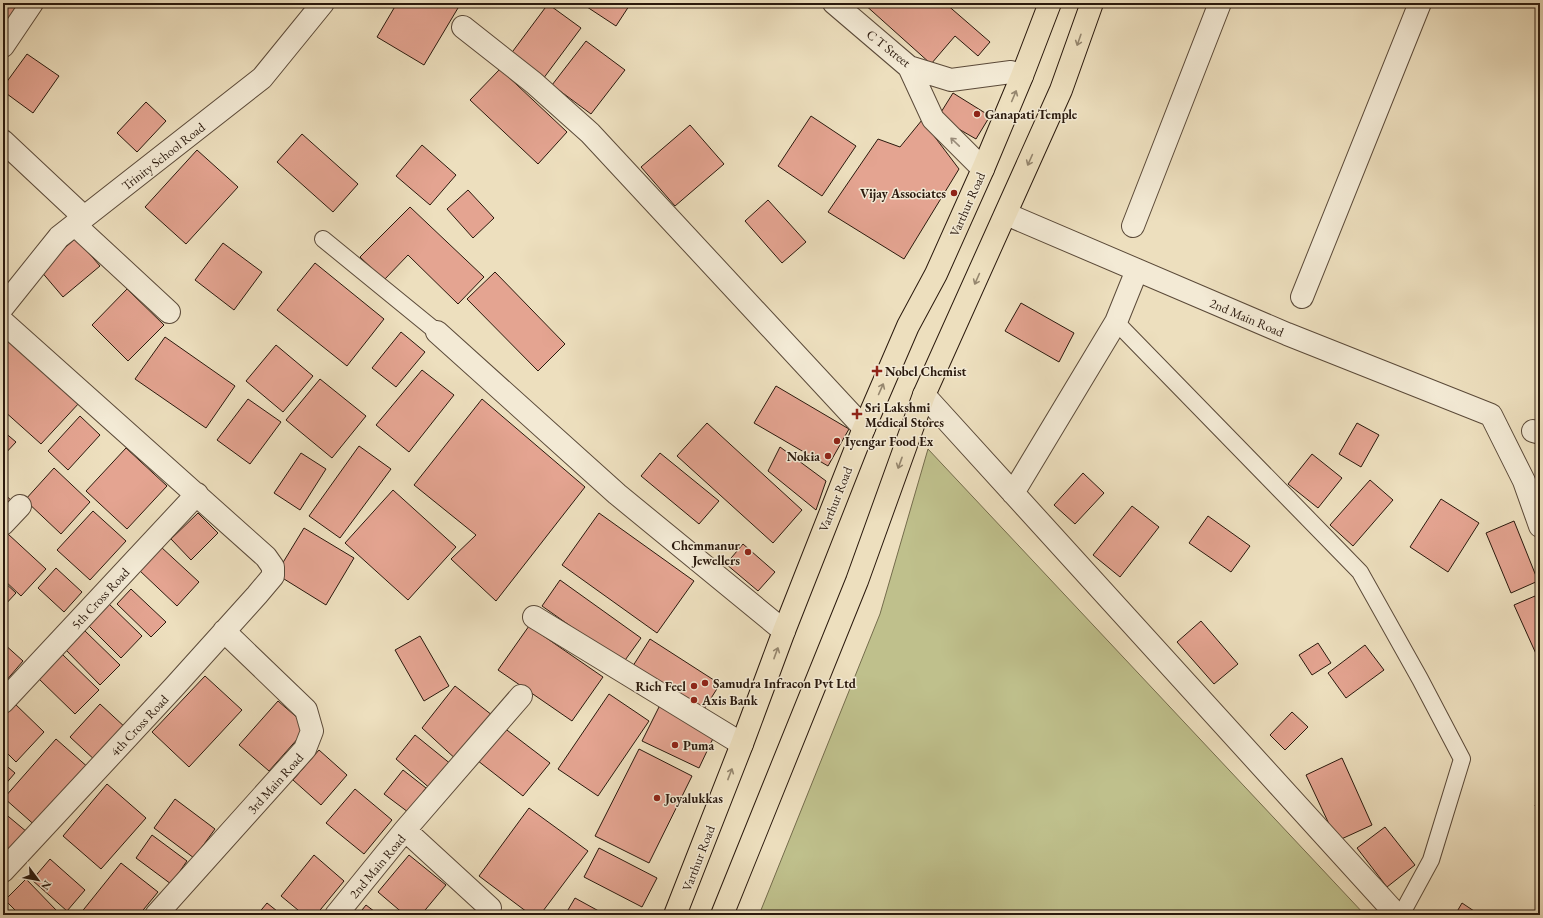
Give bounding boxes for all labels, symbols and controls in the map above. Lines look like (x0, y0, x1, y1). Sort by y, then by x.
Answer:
street label: C T Street (863, 26, 914, 71)
one-way arrow (1075, 33, 1083, 45)
one-way arrow (1011, 91, 1018, 103)
place label: Ganapati Temple (985, 106, 1078, 123)
marker: Ganapati Temple (972, 109, 982, 119)
street label: Trinity School Road (118, 118, 209, 194)
one-way arrow (950, 137, 960, 146)
one-way arrow (1026, 154, 1033, 166)
street label: Varthur Road (946, 169, 989, 239)
place label: Vijay Associates (860, 185, 946, 202)
marker: Vijay Associates (949, 188, 959, 198)
one-way arrow (973, 272, 980, 284)
street label: 2nd Main Road (1207, 294, 1287, 341)
place label: Nobel Chemist (885, 363, 967, 380)
marker: Nobel Chemist (872, 366, 882, 376)
one-way arrow (877, 383, 885, 395)
place label: Sri Lakshmi Medical Stores (865, 399, 944, 431)
marker: Sri Lakshmi Medical Stores (852, 409, 862, 419)
place label: Iyengar Food Ex (845, 433, 934, 450)
marker: Iyengar Food Ex (832, 436, 842, 446)
place label: Nokia (787, 448, 820, 465)
marker: Nokia (823, 451, 833, 461)
one-way arrow (895, 457, 903, 469)
street label: Varthur Road (815, 464, 856, 534)
place label: Chemmanur Jewellers (672, 537, 741, 569)
marker: Chemmanur Jewellers (743, 547, 753, 557)
street label: 5th Cross Road (68, 564, 133, 633)
one-way arrow (772, 647, 780, 659)
place label: Samudra Infracon Pvt Ltd (713, 675, 857, 692)
place label: Rich Feel (635, 678, 686, 695)
marker: Samudra Infracon Pvt Ltd (700, 678, 710, 688)
marker: Rich Feel (689, 681, 699, 691)
street label: 4th Cross Road (107, 691, 172, 760)
place label: Axis Bank (701, 692, 759, 709)
marker: Axis Bank (689, 695, 699, 705)
place label: Puma (683, 737, 715, 754)
marker: Puma (670, 740, 680, 750)
street label: 3rd Main Road (244, 749, 307, 817)
one-way arrow (727, 769, 735, 781)
place label: Joyalukkas (663, 790, 723, 807)
marker: Joyalukkas (652, 793, 662, 803)
street label: Varthur Road (678, 823, 719, 893)
street label: 2nd Main Road (346, 830, 409, 902)
north arrow (18, 860, 58, 900)
text: N (38, 878, 55, 893)

